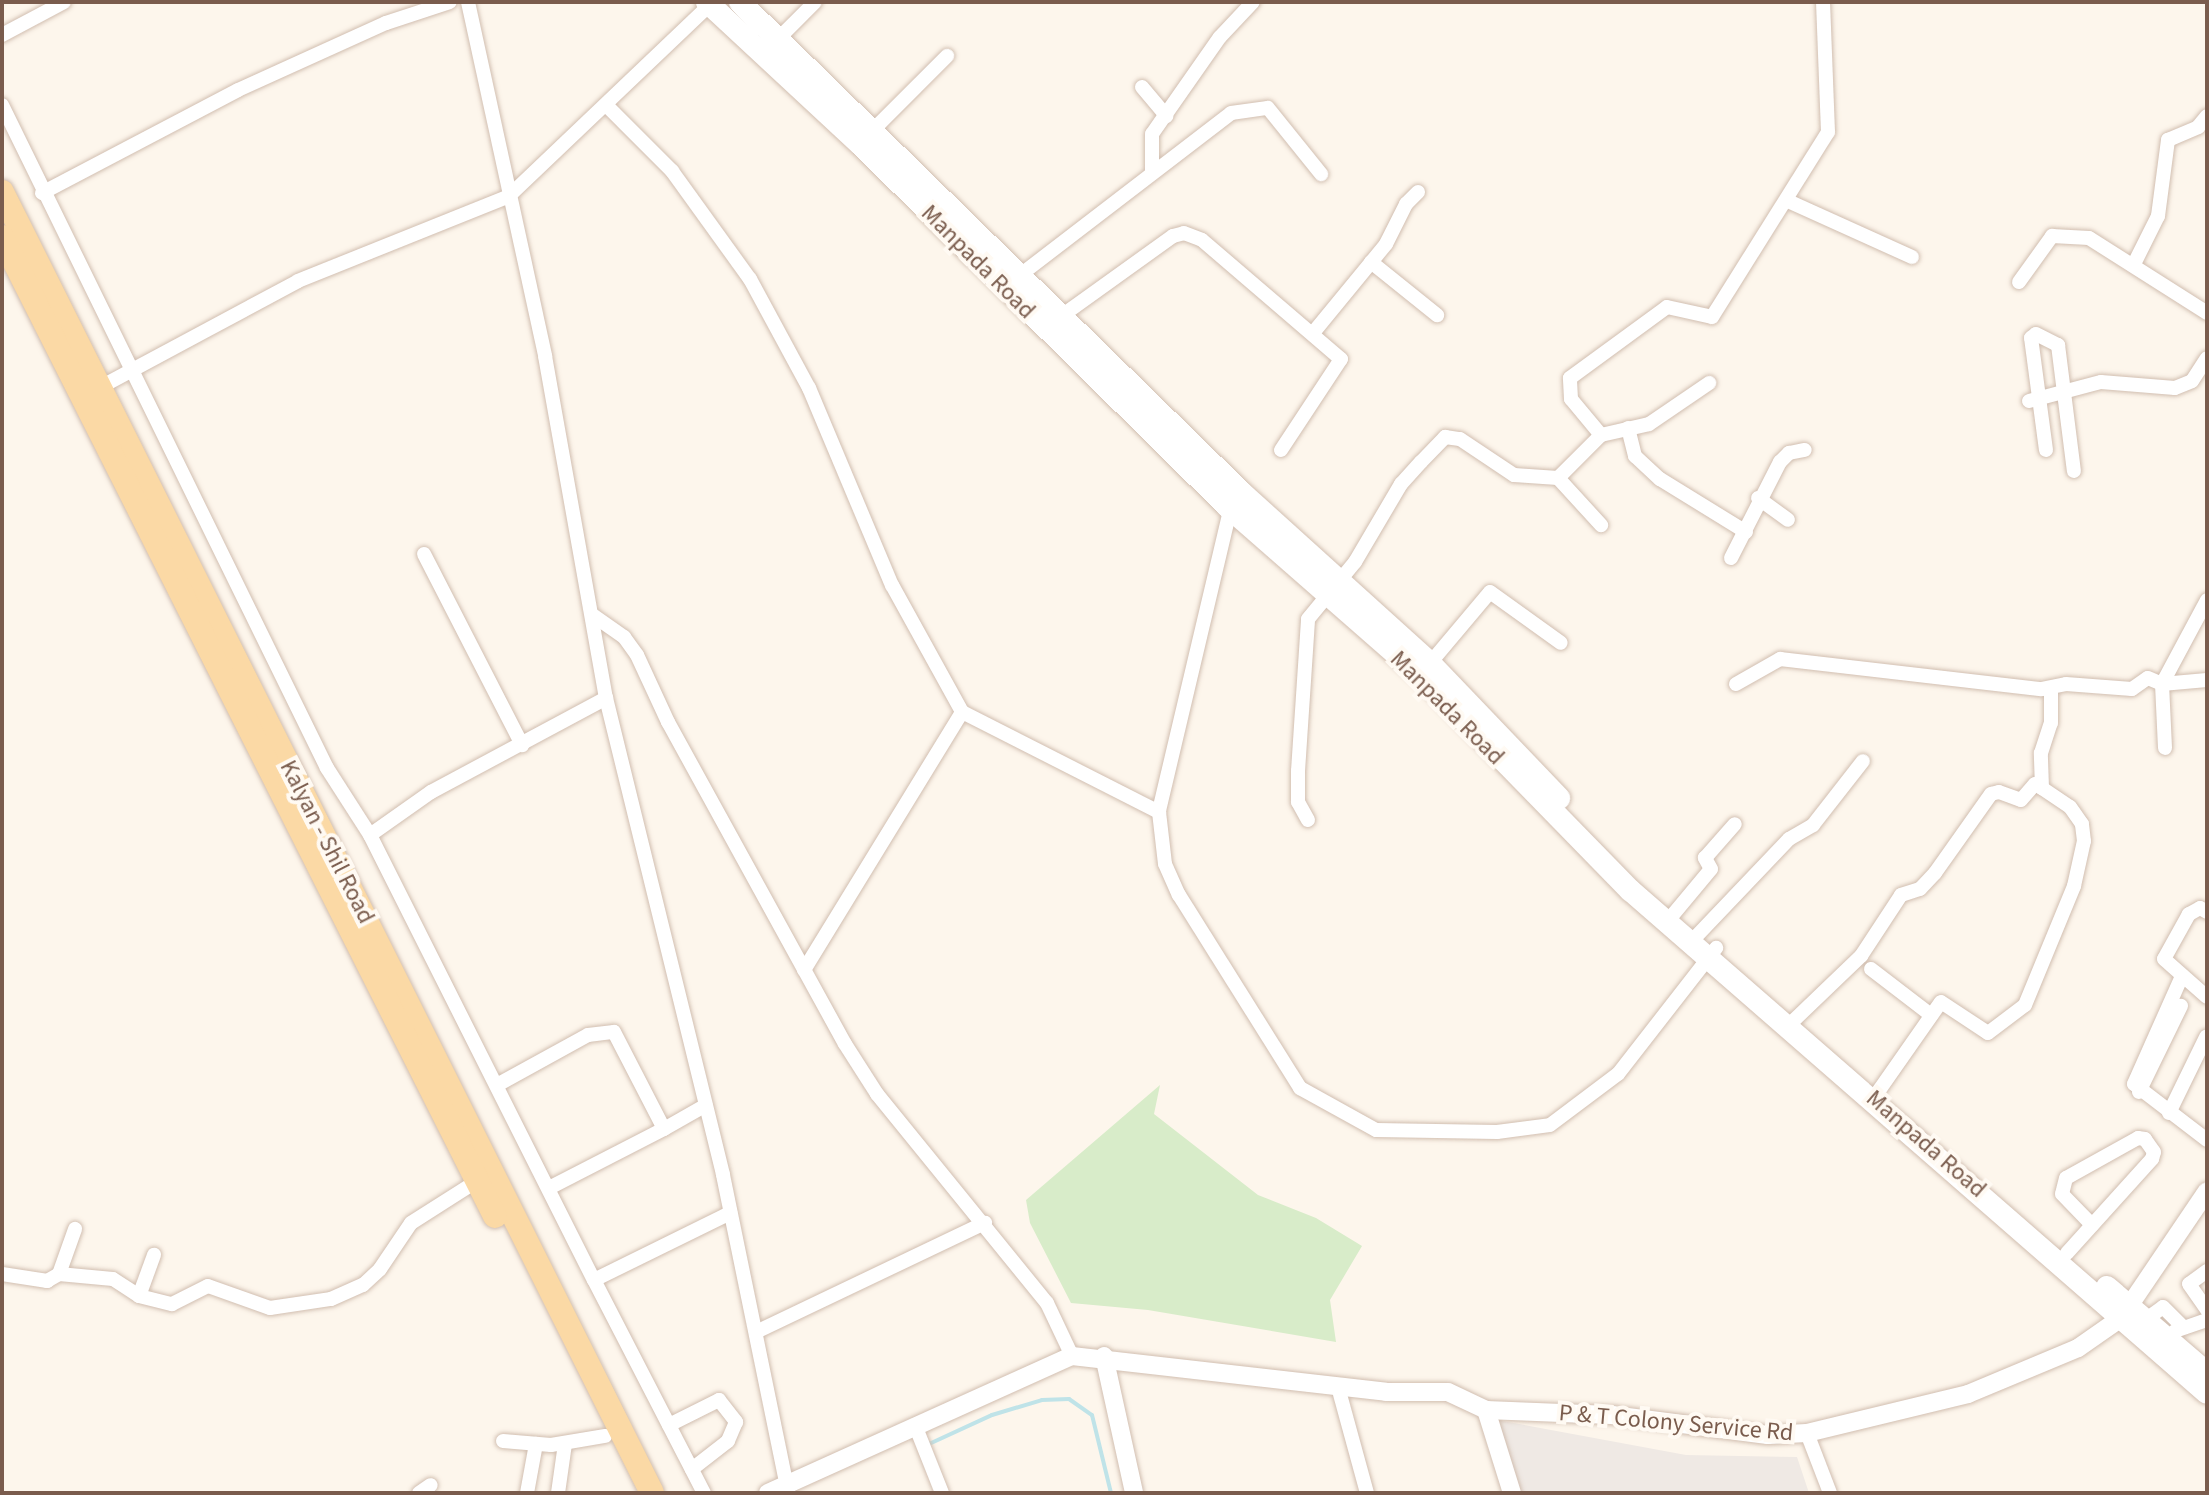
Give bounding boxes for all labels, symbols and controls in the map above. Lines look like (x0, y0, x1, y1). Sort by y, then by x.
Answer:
street label: Manpada Road (915, 199, 1041, 325)
street label: Manpada Road (1384, 645, 1510, 771)
street label: Kalyan - Shil Road (273, 756, 381, 928)
street label: Manpada Road (1860, 1084, 1992, 1204)
street label: P & T Colony Service Rd (1558, 1398, 1794, 1448)

